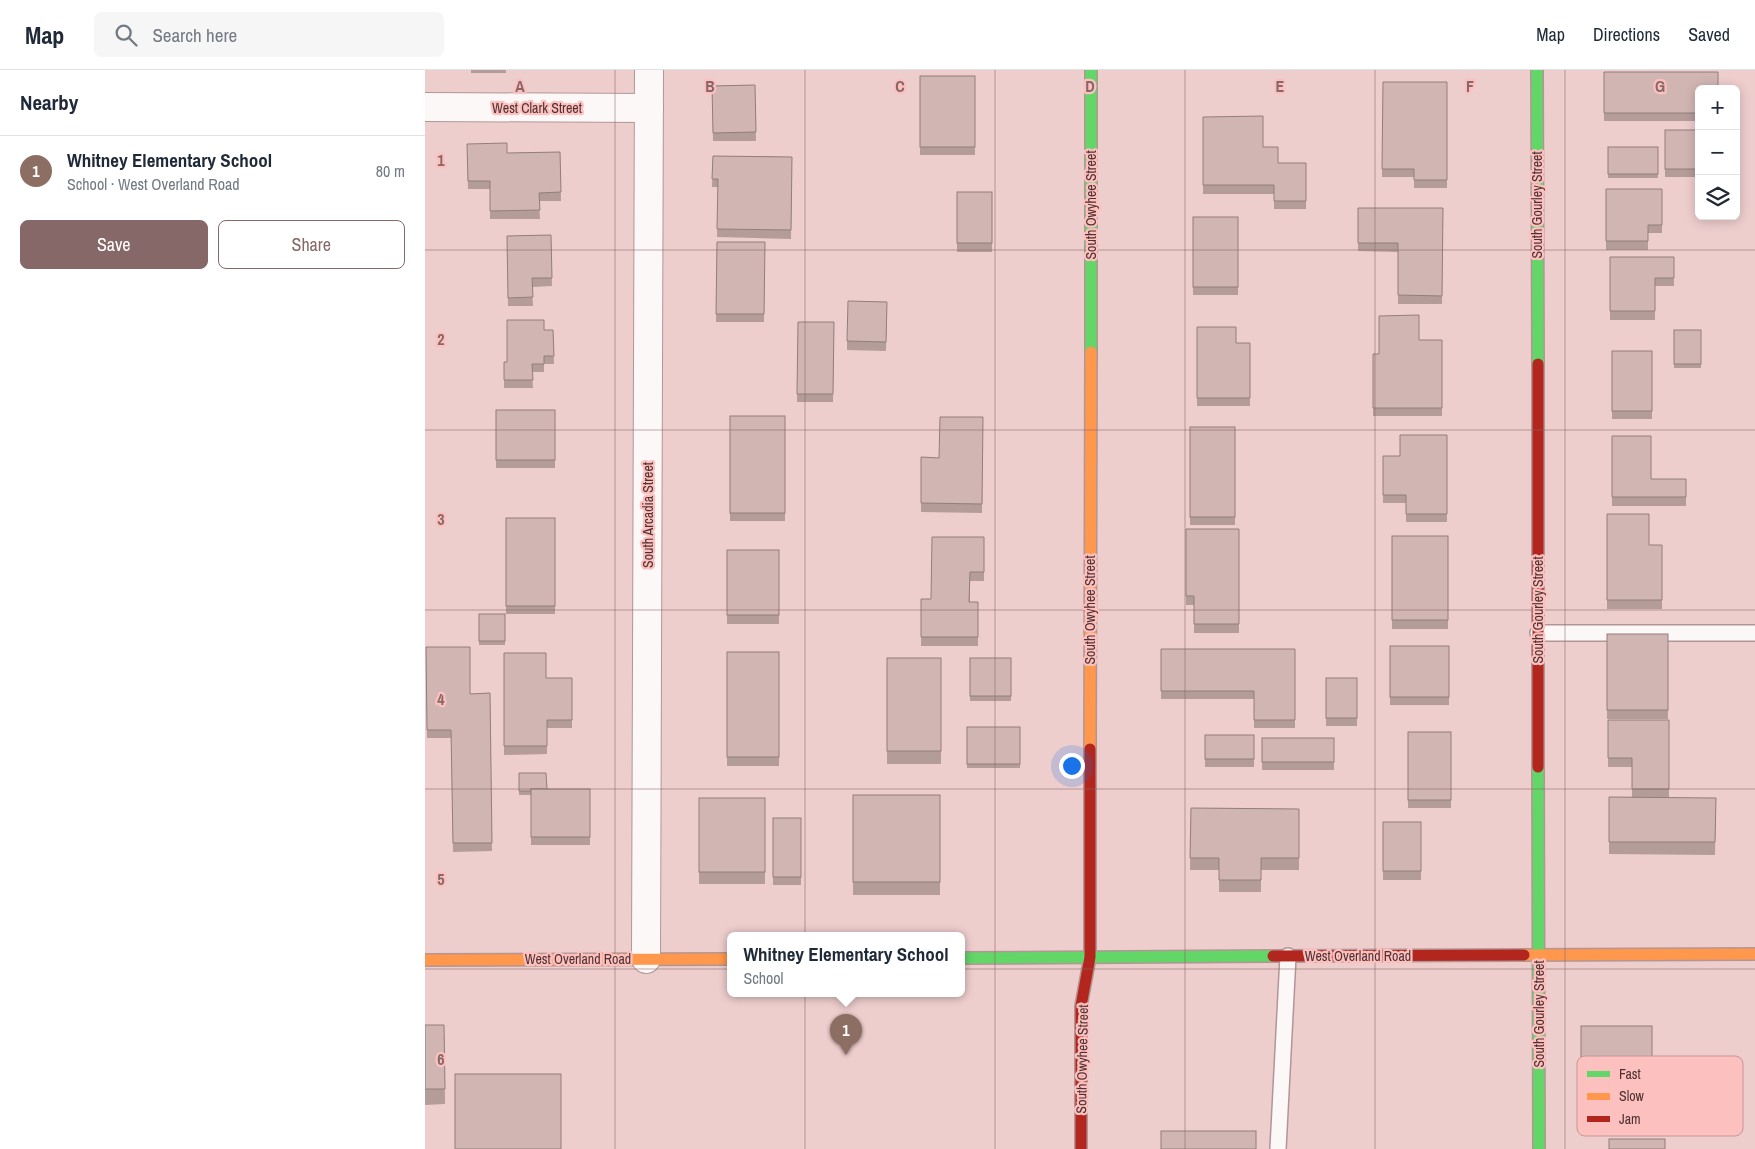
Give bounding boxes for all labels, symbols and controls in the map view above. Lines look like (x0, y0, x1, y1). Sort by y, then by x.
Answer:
search box (94, 12, 444, 57)
text: Map (25, 19, 64, 51)
icon: search (112, 21, 140, 49)
text: Search here (152, 22, 237, 48)
text: Map (1536, 22, 1565, 47)
text: Directions (1593, 22, 1660, 47)
text: Saved (1688, 22, 1730, 47)
text: A (515, 75, 525, 97)
text: B (705, 75, 715, 97)
text: C (895, 75, 905, 97)
text: D (1085, 75, 1095, 97)
text: E (1276, 75, 1285, 97)
text: F (1466, 75, 1474, 97)
text: G (1655, 75, 1665, 97)
map controls (1695, 85, 1740, 220)
button: + (1695, 85, 1740, 130)
text: Nearby (20, 88, 78, 117)
street label: West Clark Street (492, 99, 582, 117)
button: − (1695, 130, 1740, 175)
text: Whitney Elementary School (67, 147, 272, 173)
text: 1 (437, 149, 445, 171)
street label: South Owyhee Street (1082, 150, 1100, 260)
street label: South Gourley Street (1528, 151, 1546, 259)
text: 1 (32, 160, 40, 182)
text: 80 m (376, 160, 405, 182)
text: School · West Overland Road (67, 173, 240, 195)
button: layers (1695, 175, 1740, 220)
button: Save (20, 220, 208, 269)
button: Share (218, 220, 405, 269)
text: 2 (437, 328, 445, 350)
street label: South Arcadia Street (639, 462, 657, 568)
text: 3 (437, 508, 445, 530)
street label: South Owyhee Street (1081, 555, 1099, 665)
street label: South Gourley Street (1529, 556, 1547, 664)
text: 4 (437, 688, 445, 710)
your location (1059, 753, 1085, 779)
text: 5 (437, 868, 445, 890)
popup (727, 932, 965, 997)
text: Whitney Elementary School (743, 941, 949, 967)
street label: West Overland Road (1305, 947, 1411, 965)
street label: West Overland Road (525, 950, 631, 968)
street label: South Gourley Street (1530, 960, 1548, 1068)
text: School (743, 967, 784, 989)
street label: South Owyhee Street (1072, 1004, 1092, 1114)
pin: 1 (830, 1014, 862, 1055)
text: 6 (437, 1048, 445, 1070)
legend (1577, 1056, 1743, 1136)
text: Fast (1619, 1065, 1641, 1083)
text: Slow (1619, 1087, 1645, 1105)
text: Jam (1619, 1110, 1641, 1128)

